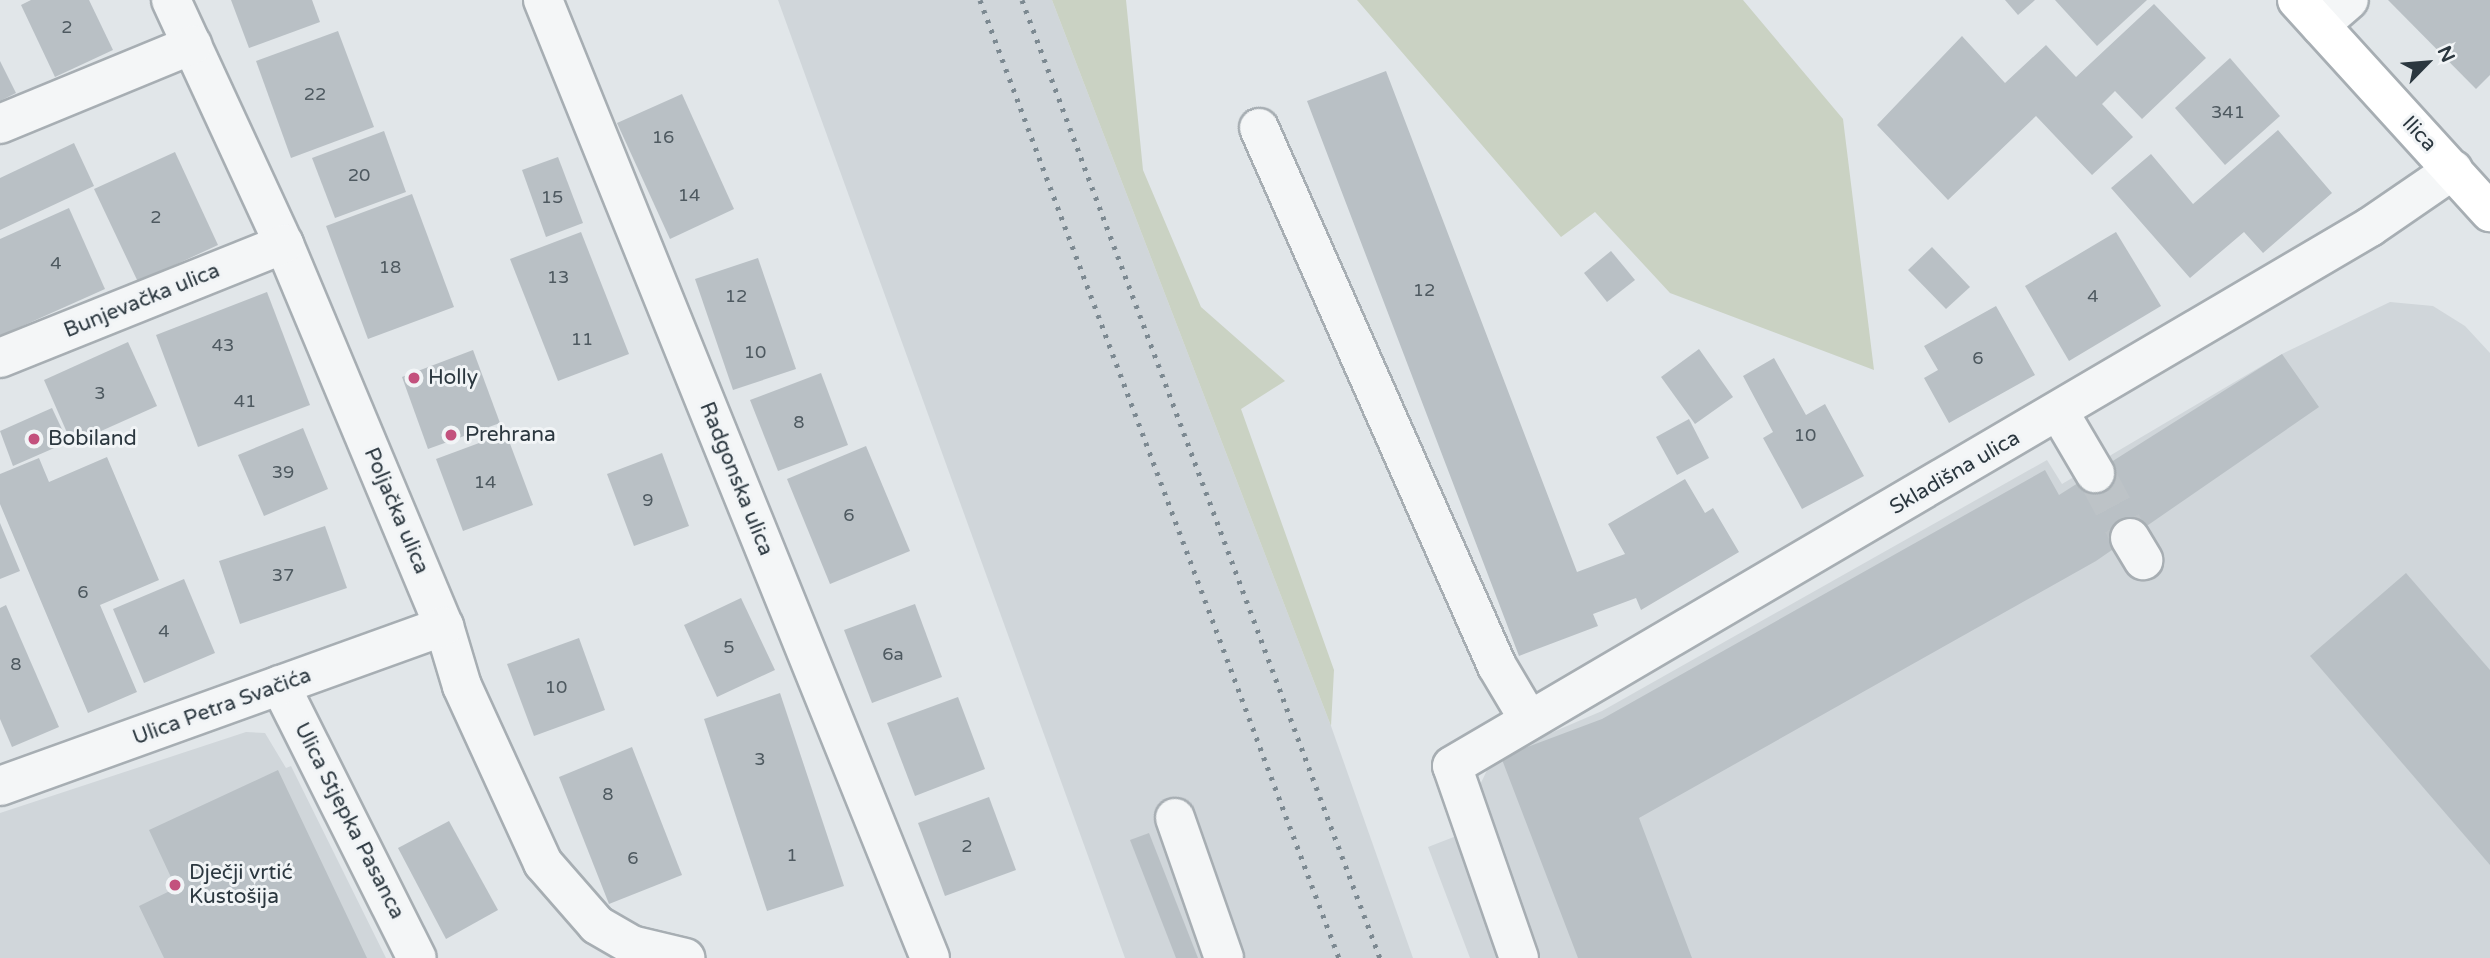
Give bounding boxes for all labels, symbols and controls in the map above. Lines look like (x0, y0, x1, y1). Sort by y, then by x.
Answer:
house number: 2 (61, 16, 73, 38)
north arrow (2392, 28, 2462, 98)
text: N (2433, 43, 2459, 66)
house number: 22 (304, 83, 326, 105)
house number: 341 (2211, 101, 2245, 123)
street label: Ilica (2396, 111, 2442, 157)
house number: 16 (652, 126, 674, 148)
house number: 20 (348, 164, 370, 186)
house number: 14 (678, 184, 700, 206)
house number: 15 (541, 186, 563, 208)
house number: 2 (150, 206, 162, 228)
house number: 4 (50, 252, 62, 274)
house number: 18 (379, 256, 401, 278)
street label: Bunjevačka ulica (60, 258, 224, 344)
house number: 13 (547, 266, 569, 288)
house number: 12 (1413, 279, 1435, 301)
house number: 12 (725, 285, 747, 307)
house number: 4 (2087, 285, 2099, 307)
house number: 11 (571, 328, 593, 350)
house number: 43 (212, 334, 234, 356)
house number: 10 (744, 341, 766, 363)
house number: 6 (1972, 347, 1984, 369)
place label: Holly (428, 365, 478, 391)
marker: Holly (406, 370, 422, 386)
house number: 3 (94, 382, 106, 404)
house number: 41 (234, 390, 256, 412)
street label: Radgonska ulica (694, 398, 778, 560)
house number: 8 (793, 411, 805, 433)
place label: Prehrana (465, 422, 556, 448)
house number: 10 (1794, 424, 1816, 446)
place label: Bobiland (48, 426, 137, 452)
street label: Skladišna ulica (1885, 426, 2025, 520)
marker: Prehrana (443, 427, 459, 443)
marker: Bobiland (26, 431, 42, 447)
street label: Poljačka ulica (358, 444, 434, 578)
house number: 39 (272, 461, 294, 483)
house number: 14 (474, 471, 496, 493)
house number: 9 (642, 489, 654, 511)
house number: 6 (843, 504, 855, 526)
house number: 37 (272, 564, 294, 586)
house number: 6 (77, 581, 89, 603)
house number: 4 (158, 620, 170, 642)
house number: 5 (723, 636, 735, 658)
house number: 6a (882, 643, 904, 665)
house number: 8 (10, 653, 22, 675)
street label: Ulica Petra Svačića (129, 663, 315, 751)
house number: 10 (545, 676, 567, 698)
street label: Ulica Stjepka Pasanca (289, 719, 409, 923)
house number: 3 (754, 748, 766, 770)
house number: 8 (602, 783, 614, 805)
house number: 2 (961, 835, 973, 857)
house number: 1 (786, 844, 798, 866)
house number: 6 (627, 847, 639, 869)
place label: Dječji vrtić Kustošija (189, 860, 293, 910)
marker: Dječji vrtić Kustošija (167, 877, 183, 893)

